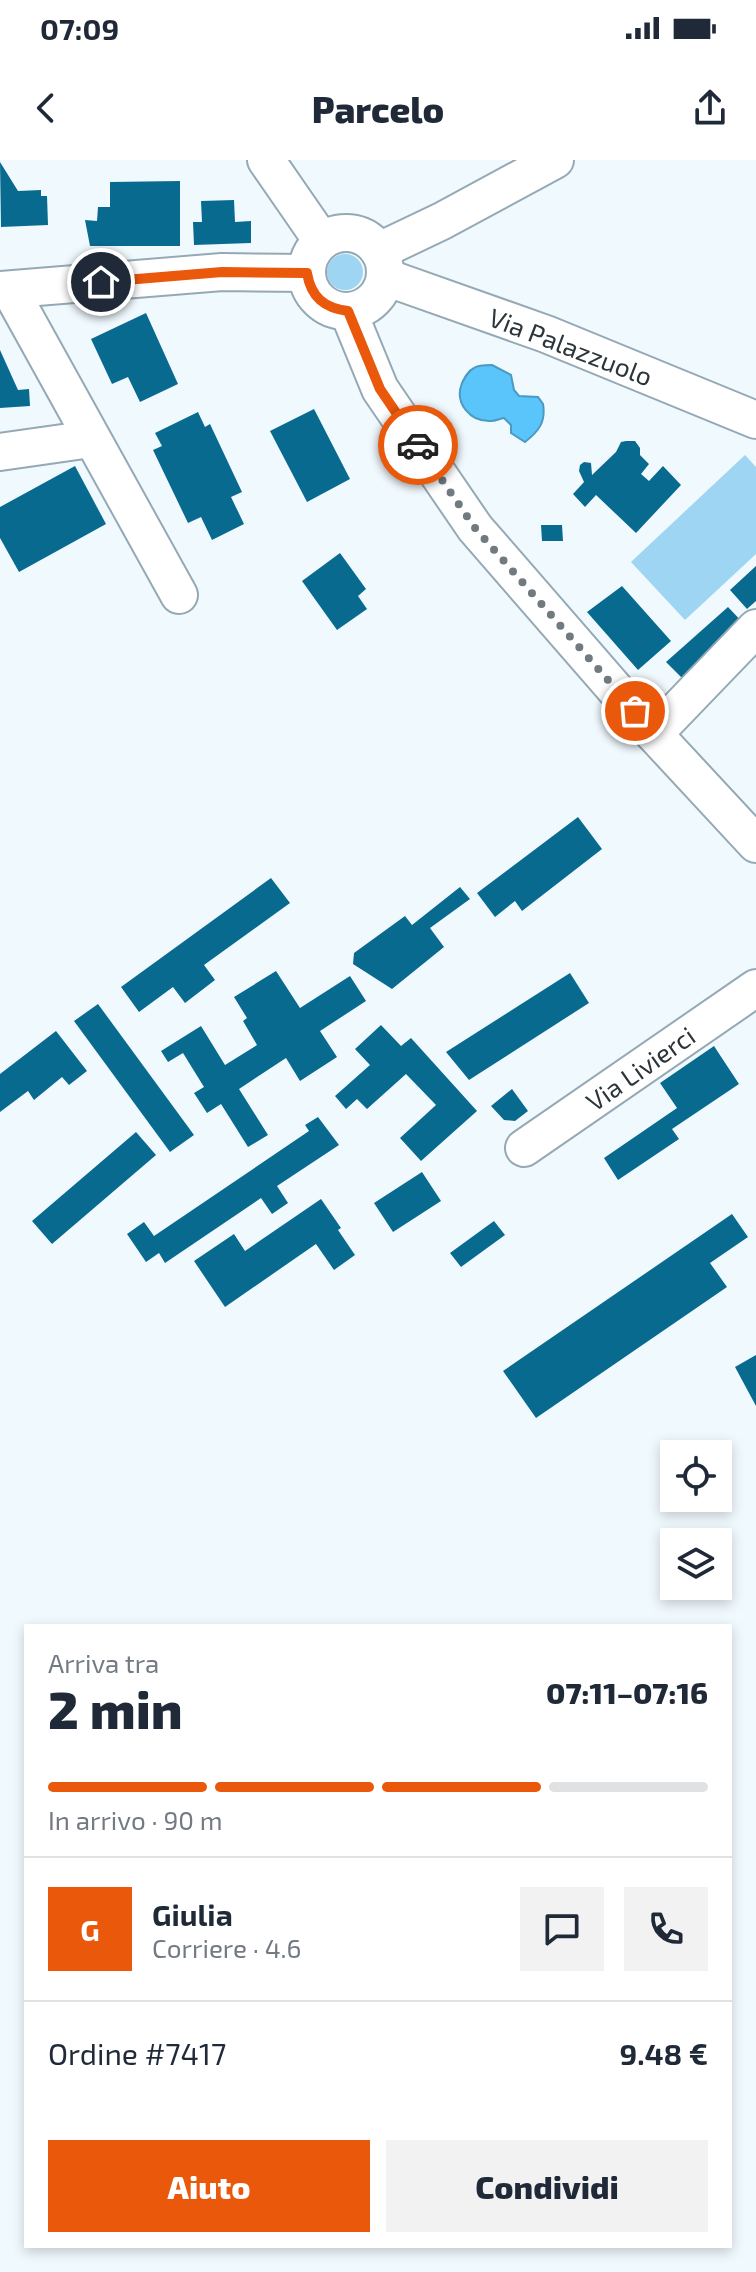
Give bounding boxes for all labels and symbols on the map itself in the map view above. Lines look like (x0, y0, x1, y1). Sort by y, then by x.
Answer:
pin (67, 248, 135, 316)
street label: Via Palazzuolo (485, 301, 657, 391)
courier (378, 405, 458, 485)
pin (601, 677, 669, 745)
street label: Via Livierci (580, 1019, 700, 1117)

